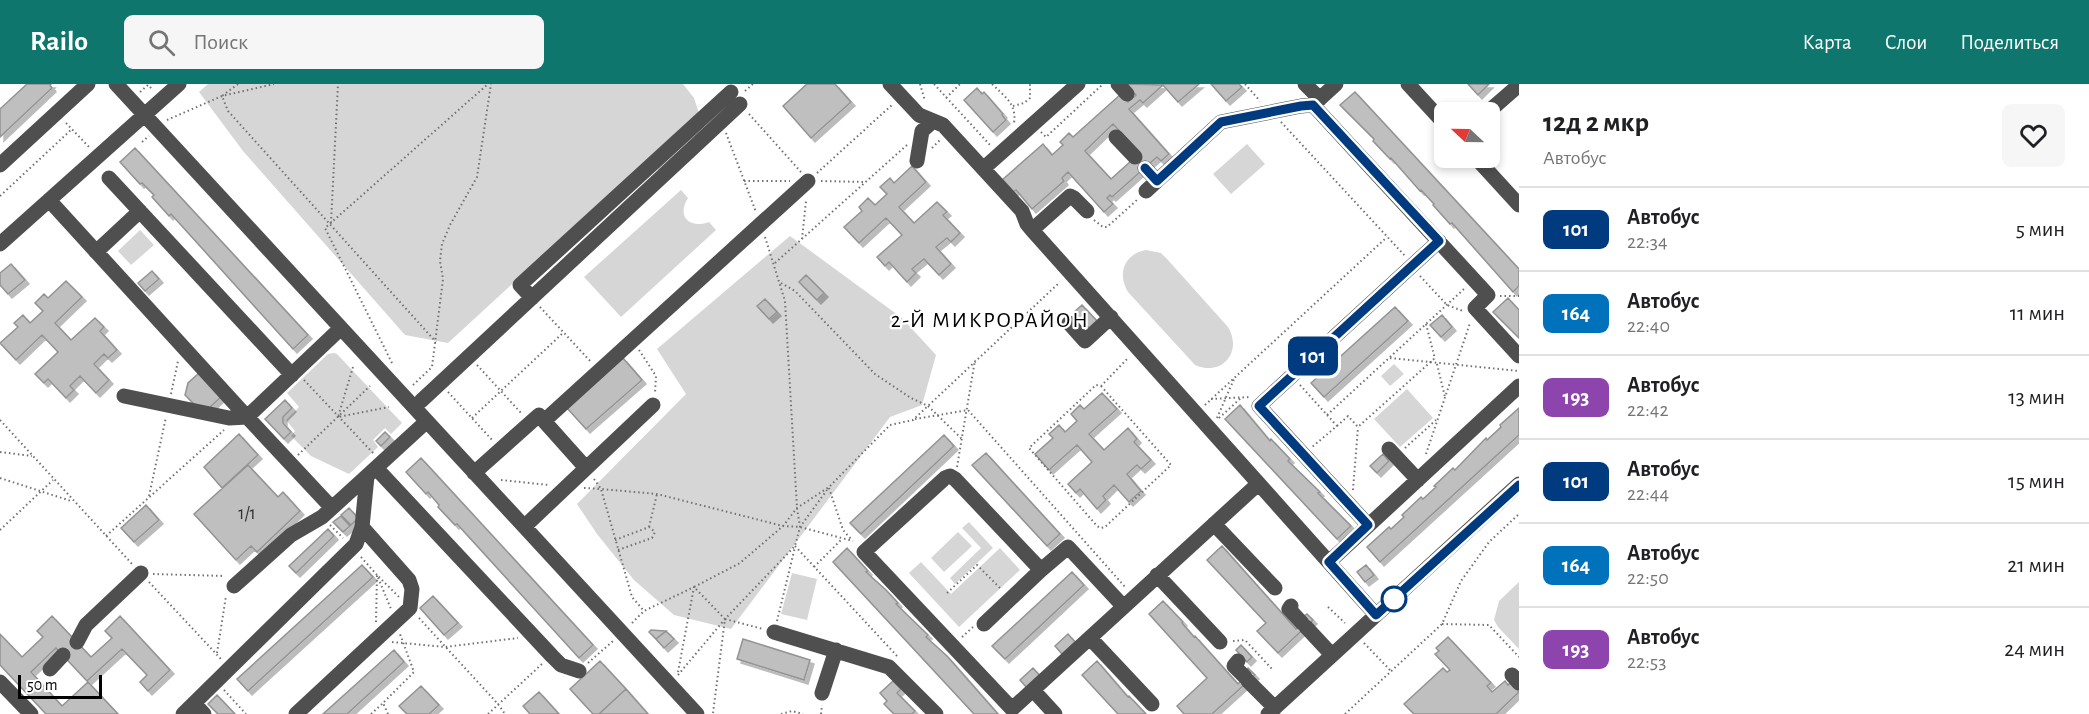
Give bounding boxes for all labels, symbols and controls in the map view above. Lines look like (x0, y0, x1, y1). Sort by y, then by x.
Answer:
search box (124, 15, 544, 69)
icon: search (145, 26, 178, 59)
text: Railo (30, 28, 88, 56)
text: Поиск (193, 31, 248, 53)
text: Карта (1802, 32, 1852, 53)
text: Слои (1885, 32, 1927, 53)
text: Поделиться (1960, 32, 2059, 53)
north arrow (1434, 102, 1500, 168)
map controls (1434, 102, 1500, 168)
button: heart (2002, 104, 2065, 167)
text: 12д 2 мкр (1543, 109, 1649, 137)
text: Автобус (1543, 148, 1607, 168)
text: Автобус (1627, 206, 1700, 228)
text: 5 мин (2016, 218, 2065, 240)
text: 101 (1563, 219, 1589, 240)
text: 22:34 (1627, 232, 1668, 252)
text: Автобус (1627, 290, 1700, 312)
text: 11 мин (2010, 302, 2065, 324)
text: 164 (1562, 303, 1590, 324)
district label: 2-Й МИКРОРАЙОН (891, 309, 1089, 331)
text: 22:40 (1627, 316, 1670, 336)
line badge: 101 (1278, 336, 1348, 376)
text: 101 (1300, 346, 1326, 367)
text: Автобус (1627, 374, 1700, 396)
text: 13 мин (2008, 386, 2065, 408)
text: 193 (1563, 387, 1589, 408)
text: 22:42 (1627, 400, 1669, 420)
text: Автобус (1627, 458, 1700, 480)
text: 15 мин (2008, 470, 2065, 492)
text: 101 (1563, 471, 1589, 492)
text: 22:44 (1627, 484, 1669, 504)
house number: 1/1 (238, 505, 256, 523)
text: Автобус (1627, 542, 1700, 564)
text: 21 мин (2007, 554, 2065, 576)
text: 164 (1562, 555, 1590, 576)
text: 22:50 (1627, 568, 1669, 588)
unlabelled marker (1381, 586, 1407, 612)
text: Автобус (1627, 626, 1700, 648)
text: 24 мин (2004, 638, 2065, 660)
text: 193 (1563, 639, 1589, 660)
text: 22:53 (1627, 652, 1666, 672)
scale bar (18, 672, 102, 700)
text: 50 m (27, 677, 58, 693)

